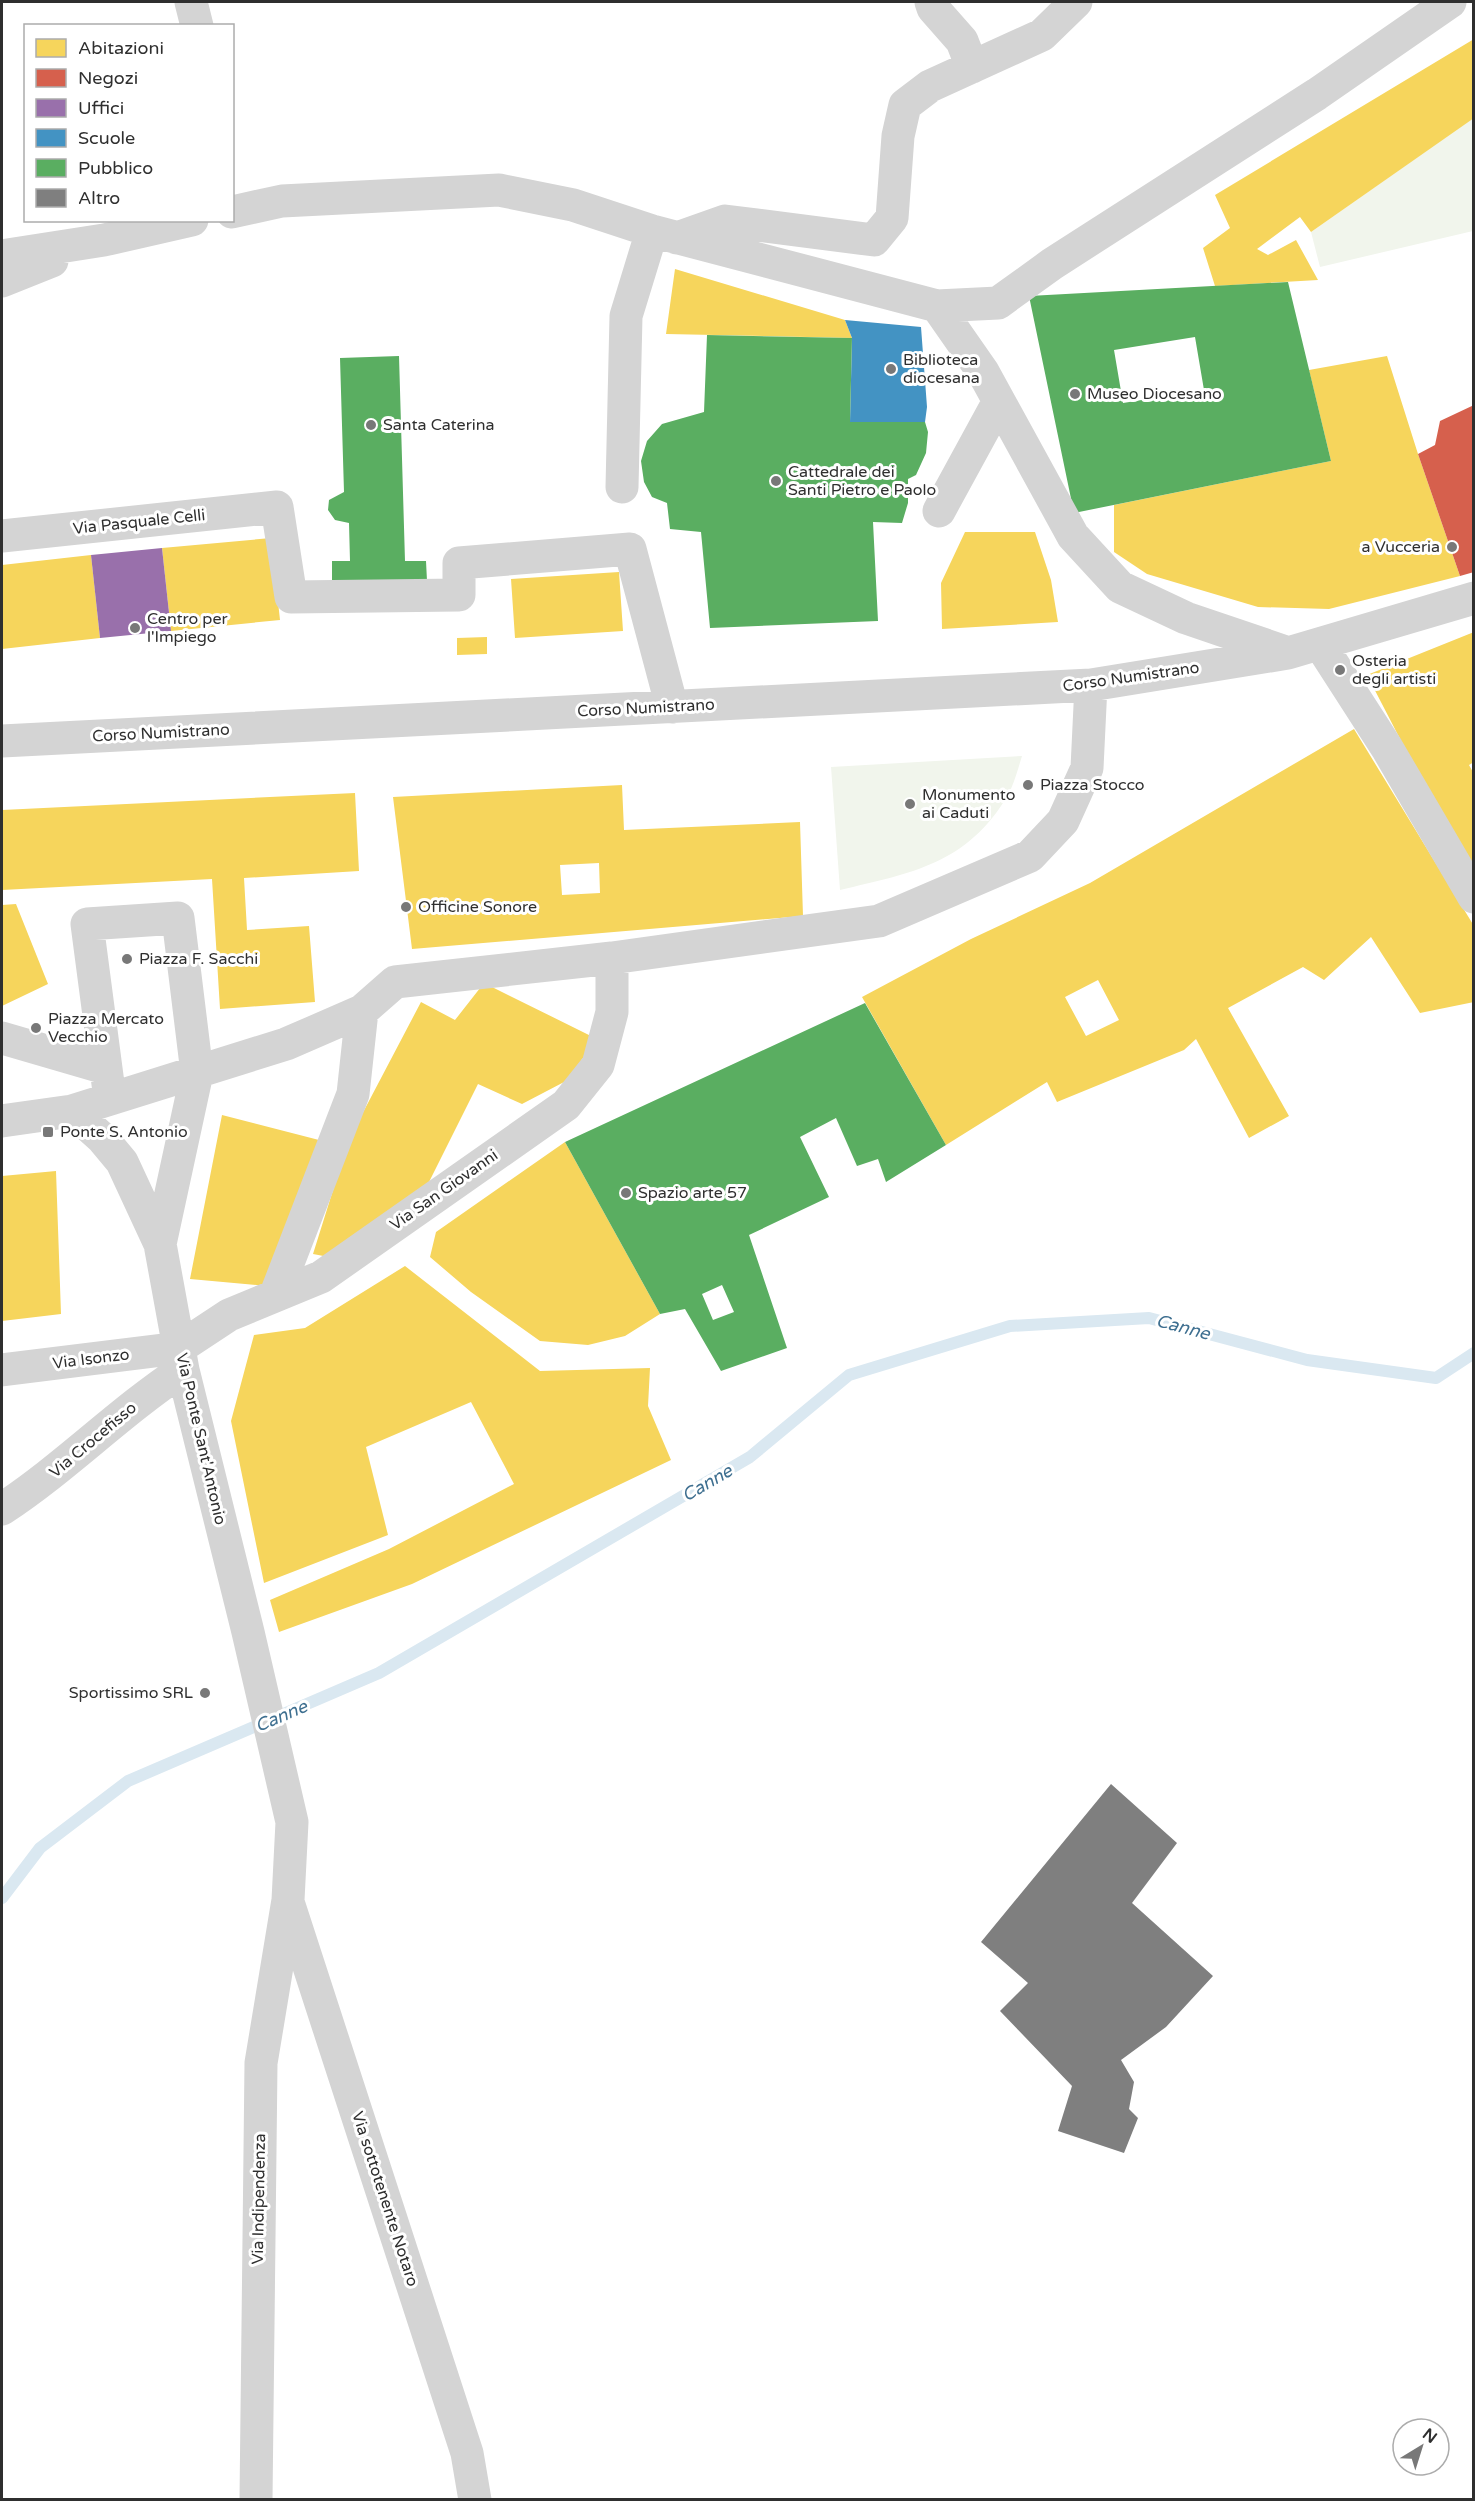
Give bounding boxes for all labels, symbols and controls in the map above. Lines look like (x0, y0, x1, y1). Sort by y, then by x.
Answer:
legend (24, 24, 234, 222)
text: Abitazioni (78, 37, 164, 59)
text: Negozi (78, 67, 138, 89)
text: Uffici (78, 97, 124, 119)
text: Scuole (78, 127, 135, 149)
text: Pubblico (78, 157, 153, 179)
text: Altro (78, 187, 120, 209)
place label: Biblioteca diocesana (903, 350, 980, 388)
marker: Biblioteca diocesana (884, 362, 898, 376)
place label: Museo Diocesano (1087, 384, 1222, 404)
marker: Museo Diocesano (1068, 387, 1082, 401)
place label: Santa Caterina (383, 415, 495, 435)
marker: Santa Caterina (364, 418, 378, 432)
place label: Cattedrale dei Santi Pietro e Paolo (788, 462, 936, 500)
marker: Cattedrale dei Santi Pietro e Paolo (769, 474, 783, 488)
street label: Via Pasquale Celli (72, 505, 206, 539)
place label: a Vucceria (1362, 537, 1440, 557)
marker: a Vucceria (1445, 540, 1459, 554)
place label: Centro per l'Impiego (147, 609, 229, 647)
marker: Centro per l'Impiego (128, 621, 142, 635)
place label: Osteria degli artisti (1352, 651, 1436, 689)
street label: Corso Numistrano (1061, 658, 1201, 696)
marker: Osteria degli artisti (1333, 663, 1347, 677)
street label: Corso Numistrano (577, 694, 715, 722)
street label: Corso Numistrano (92, 719, 230, 747)
place label: Piazza Stocco (1040, 775, 1145, 795)
marker: Piazza Stocco (1021, 778, 1035, 792)
place label: Monumento ai Caduti (922, 785, 1015, 823)
marker: Monumento ai Caduti (903, 797, 917, 811)
place label: Officine Sonore (418, 897, 537, 917)
marker: Officine Sonore (399, 900, 413, 914)
place label: Piazza F. Sacchi (139, 949, 258, 969)
marker: Piazza F. Sacchi (120, 952, 134, 966)
place label: Piazza Mercato Vecchio (48, 1009, 164, 1047)
marker: Piazza Mercato Vecchio (29, 1021, 43, 1035)
place label: Ponte S. Antonio (60, 1122, 188, 1142)
marker: Ponte S. Antonio (41, 1125, 55, 1139)
street label: Via San Giovanni (386, 1145, 502, 1235)
place label: Spazio arte 57 (638, 1183, 747, 1203)
marker: Spazio arte 57 (619, 1186, 633, 1200)
water label: Canne (1154, 1309, 1213, 1345)
street label: Via Isonzo (51, 1344, 131, 1374)
street label: Via Ponte Sant'Antonio (171, 1351, 231, 1527)
street label: Via Crocefisso (45, 1398, 141, 1482)
water label: Canne (678, 1459, 737, 1506)
place label: Sportissimo SRL (69, 1683, 193, 1703)
marker: Sportissimo SRL (198, 1686, 212, 1700)
water label: Canne (252, 1695, 311, 1737)
street label: Via sottotenente Notaro (347, 2109, 423, 2289)
street label: Via Indipendenza (248, 2133, 270, 2265)
north arrow (1391, 2417, 1451, 2477)
text: N (1418, 2424, 1441, 2448)

